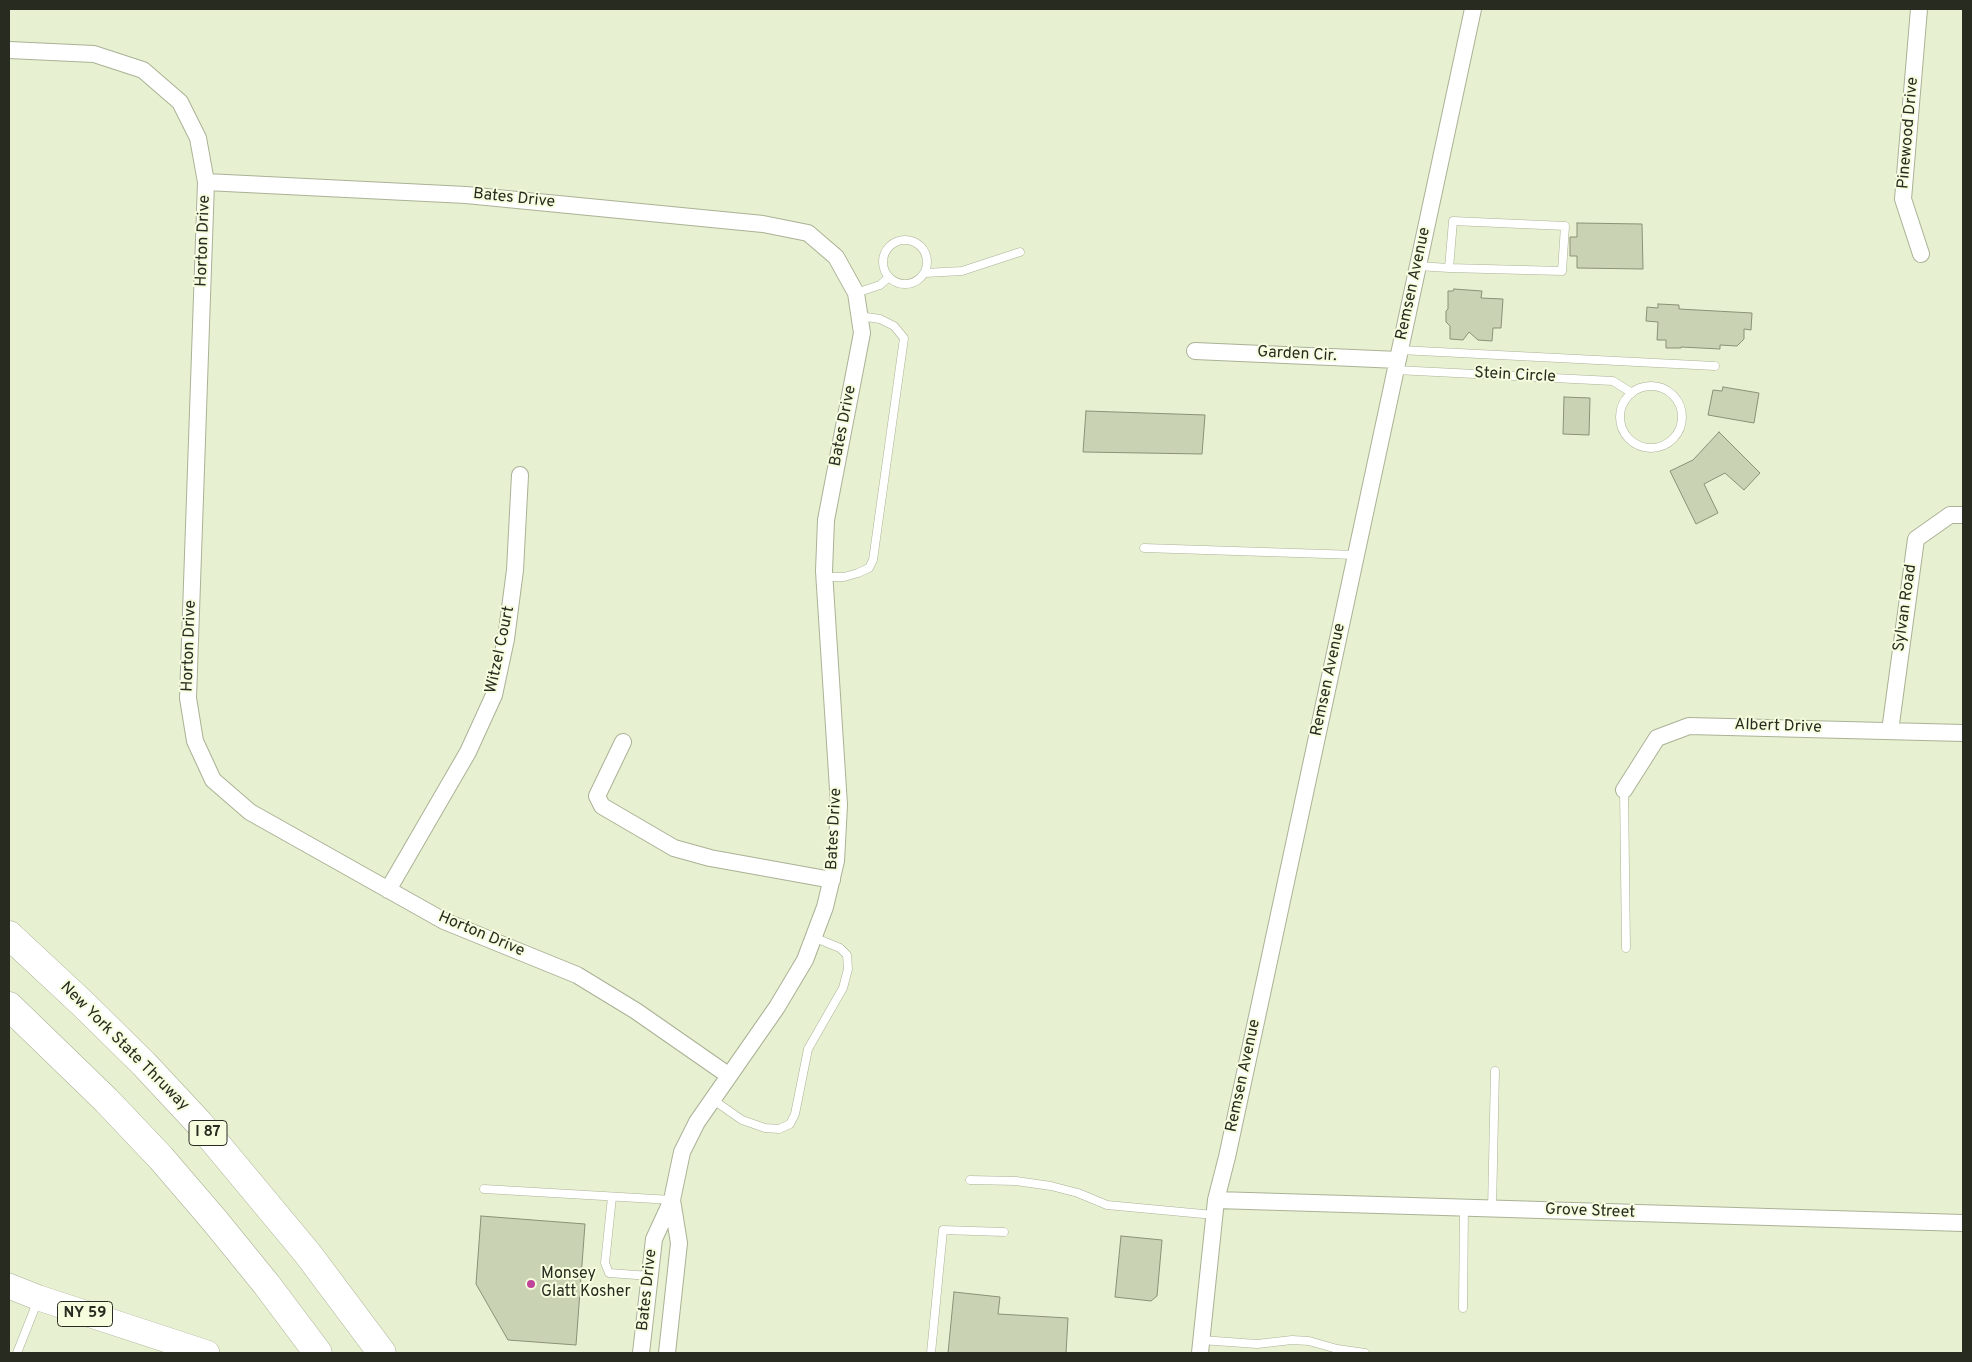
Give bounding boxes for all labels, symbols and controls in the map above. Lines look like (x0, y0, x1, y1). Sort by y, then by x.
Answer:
street label: Pinewood Drive (1895, 76, 1923, 190)
street label: Bates Drive (472, 185, 556, 213)
street label: Horton Drive (193, 195, 215, 287)
street label: Remsen Avenue (1393, 226, 1435, 342)
street label: Garden Cir. (1257, 343, 1337, 367)
street label: Stein Circle (1474, 364, 1556, 388)
street label: Bates Drive (827, 384, 861, 468)
street label: Sylvan Road (1890, 563, 1922, 653)
street label: Horton Drive (179, 600, 201, 692)
street label: Witzel Court (482, 605, 520, 695)
street label: Remsen Avenue (1308, 622, 1350, 738)
street label: Albert Drive (1734, 716, 1822, 738)
street label: Bates Drive (823, 787, 847, 871)
street label: Horton Drive (435, 908, 527, 962)
street label: New York State Thruway (56, 979, 192, 1115)
street label: Remsen Avenue (1223, 1018, 1265, 1134)
road number: I 87 (189, 1120, 227, 1146)
street label: Grove Street (1545, 1201, 1635, 1223)
street label: Bates Drive (634, 1248, 662, 1332)
place label: Monsey Glatt Kosher (541, 1265, 631, 1303)
marker: Monsey Glatt Kosher (525, 1278, 537, 1290)
road number: NY 59 (58, 1302, 112, 1326)

